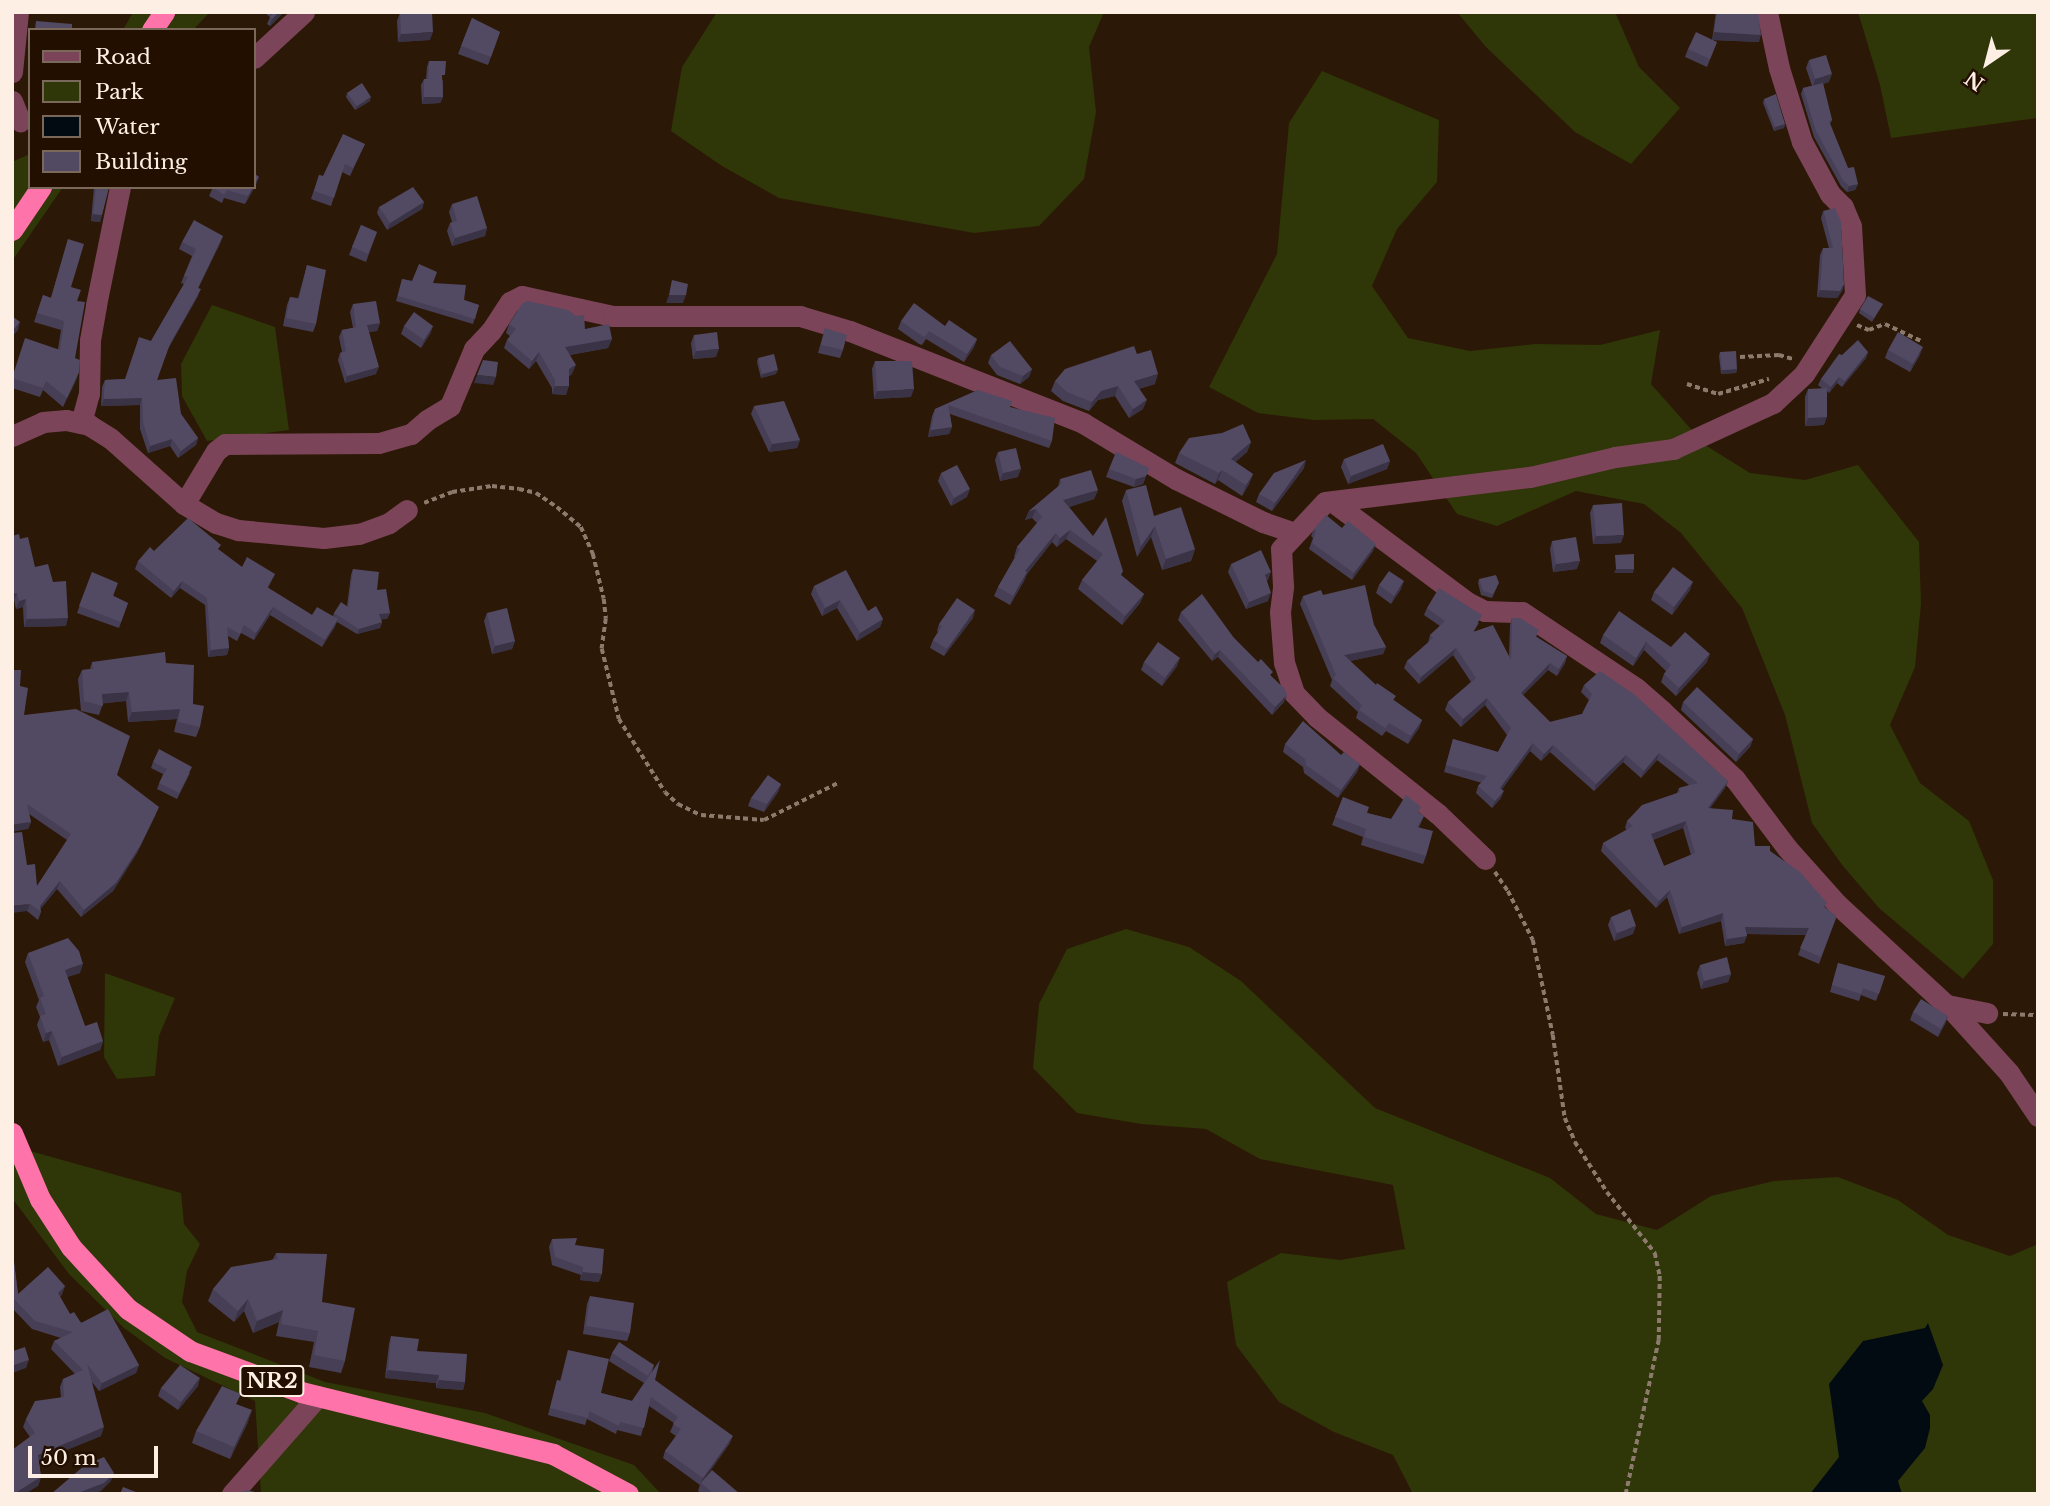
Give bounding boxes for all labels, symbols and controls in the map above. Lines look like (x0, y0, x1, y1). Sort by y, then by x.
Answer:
legend (28, 28, 256, 189)
north arrow (1952, 28, 2022, 98)
text: Road (95, 44, 151, 70)
text: N (1961, 66, 1989, 95)
text: Park (95, 79, 144, 105)
text: Water (95, 114, 159, 140)
text: Building (95, 149, 187, 175)
road number: NR2 (239, 1364, 305, 1398)
scale bar (32, 1432, 161, 1476)
text: 50 m (41, 1445, 96, 1471)

